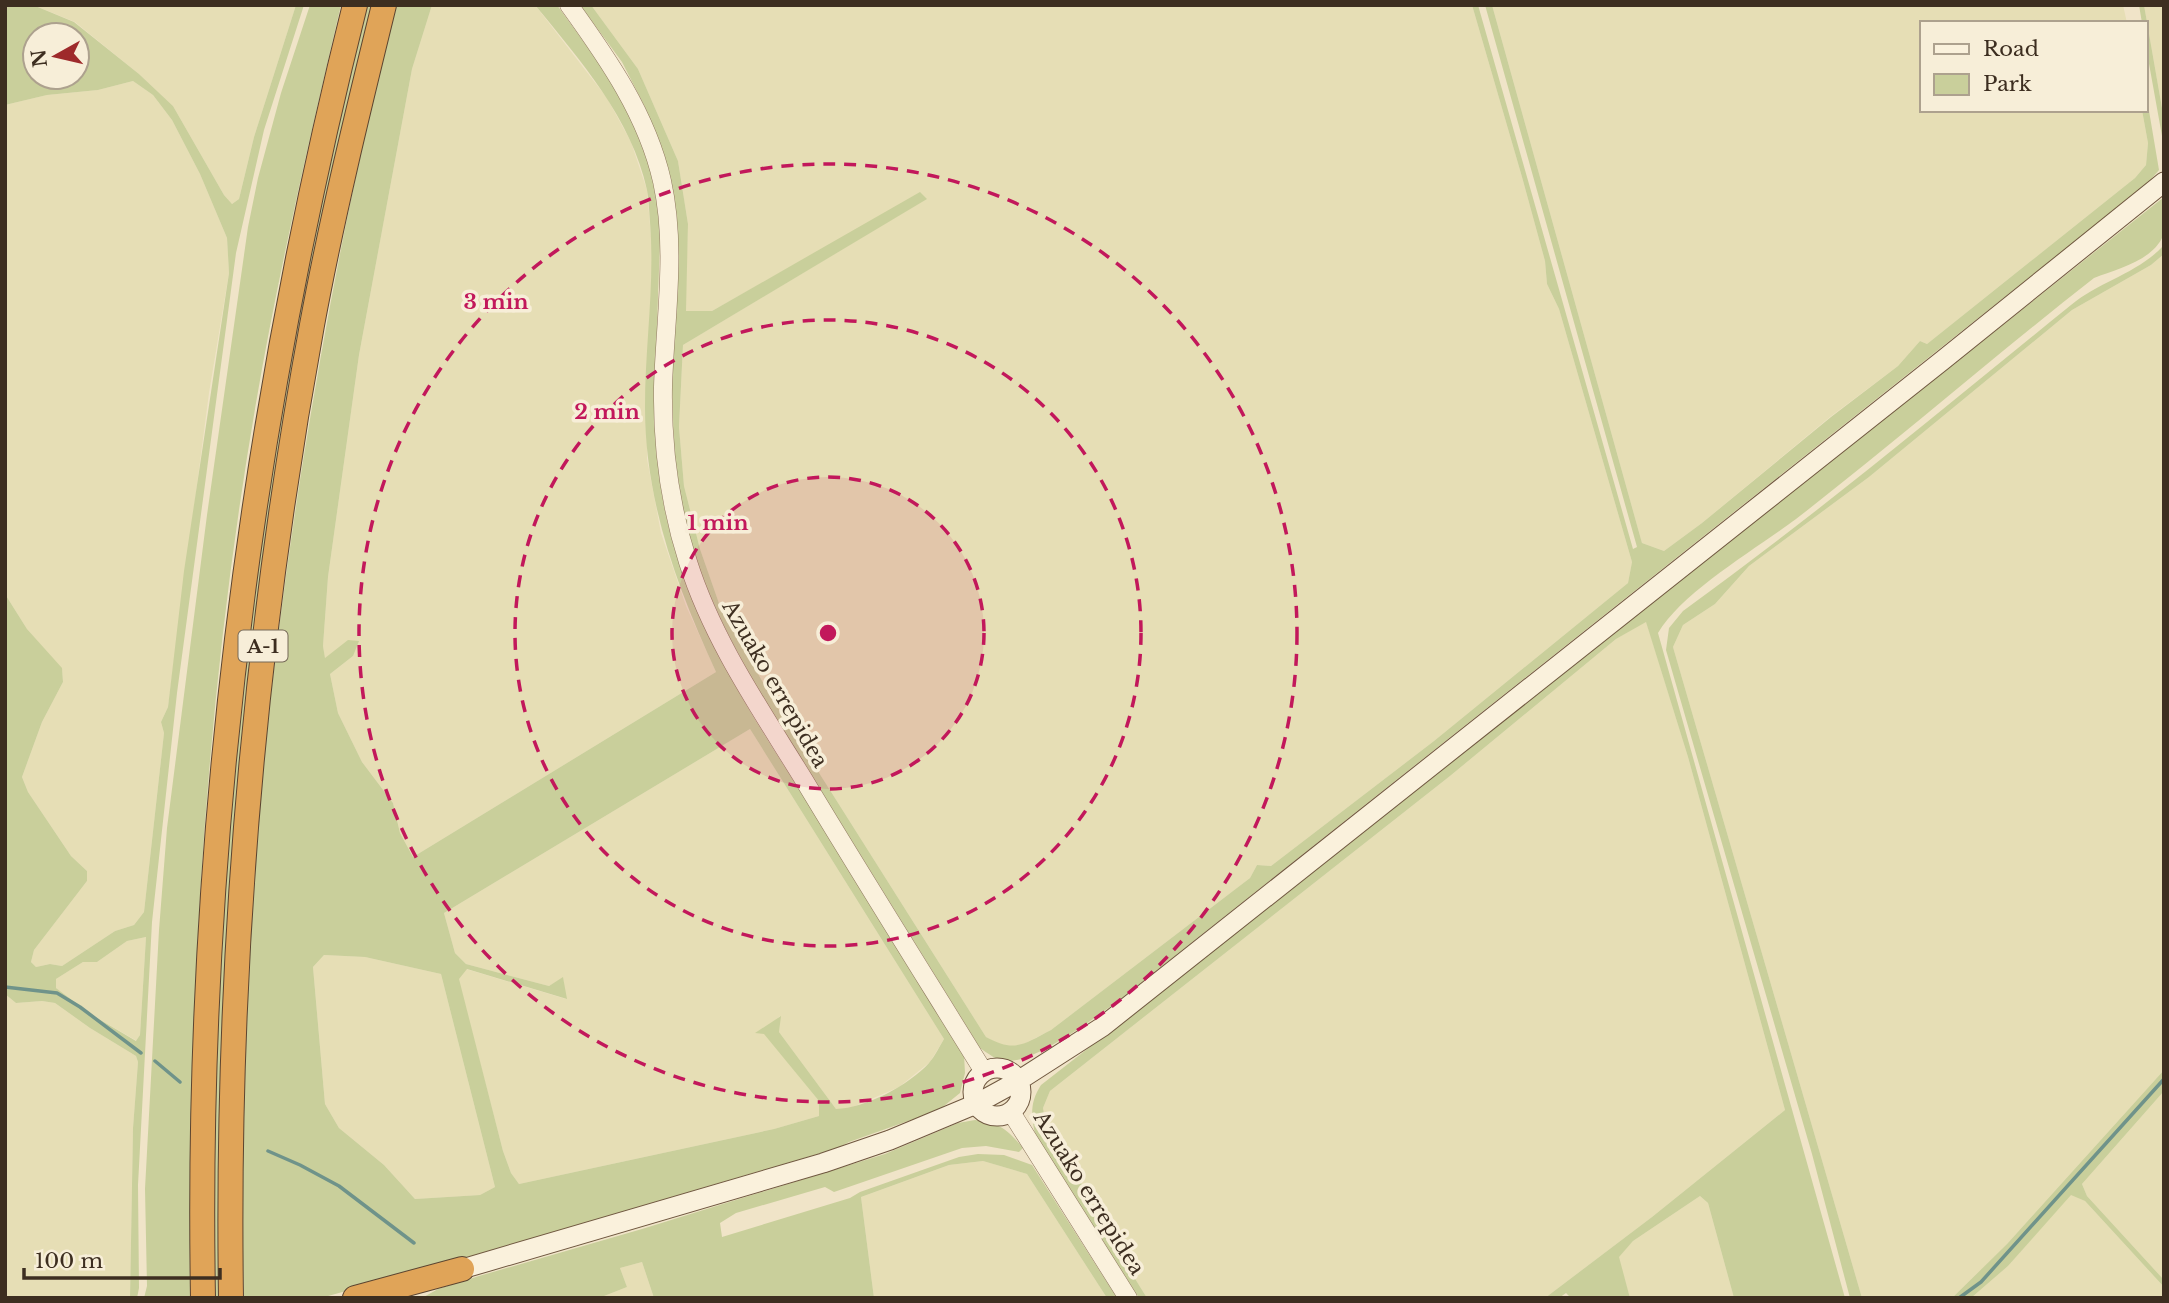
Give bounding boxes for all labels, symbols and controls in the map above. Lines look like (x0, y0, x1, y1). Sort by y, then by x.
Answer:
north arrow (21, 21, 91, 91)
legend (1920, 21, 2148, 112)
text: Road (1983, 36, 2039, 62)
text: N (27, 48, 52, 69)
text: Park (1983, 71, 2032, 97)
text: 3 min (463, 289, 529, 315)
text: 2 min (574, 399, 640, 425)
text: 1 min (688, 510, 748, 536)
street label: Azuako errepidea (716, 595, 834, 773)
centre of rings (816, 621, 840, 645)
road number: A-1 (238, 631, 288, 662)
street label: Azuako errepidea (1027, 1105, 1150, 1280)
scale bar (24, 1236, 220, 1280)
text: 100 m (35, 1248, 103, 1274)

